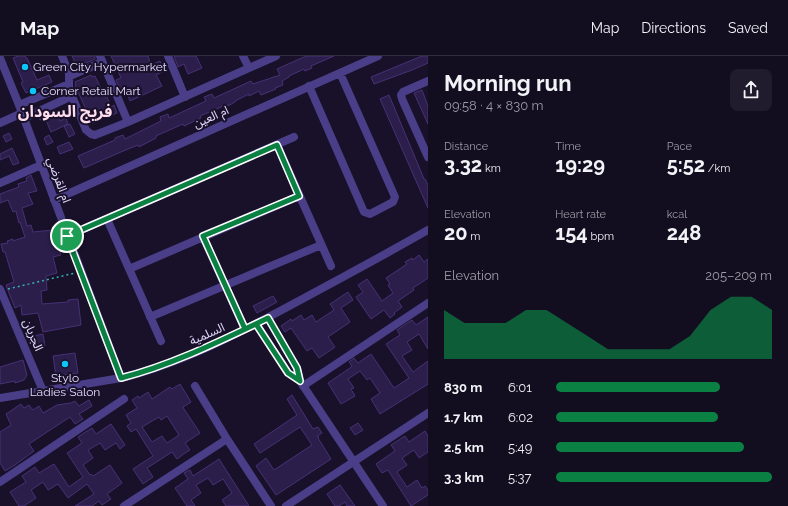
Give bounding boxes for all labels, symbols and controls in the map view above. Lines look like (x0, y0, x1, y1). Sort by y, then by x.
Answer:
text: Map (20, 17, 59, 39)
text: Map (591, 20, 619, 36)
text: Directions (641, 20, 706, 36)
text: Saved (728, 20, 768, 36)
place label: Green City Hypermarket (33, 60, 167, 74)
marker: Green City Hypermarket (20, 62, 30, 72)
button: share (730, 69, 772, 111)
text: Morning run (444, 70, 572, 96)
place label: Corner Retail Mart (41, 84, 141, 98)
marker: Corner Retail Mart (28, 86, 38, 96)
text: 09:58 · 4 × 830 m (444, 98, 543, 113)
district label: فريج السودان (18, 102, 112, 124)
street label: ام العين (191, 103, 232, 133)
text: Distance (444, 140, 488, 153)
text: Time (555, 140, 581, 153)
text: Pace (667, 140, 692, 153)
text: 3.32 (444, 153, 482, 177)
text: 19:29 (555, 153, 605, 177)
text: 5:52 (667, 153, 705, 177)
street label: ام القرضي (42, 155, 74, 206)
text: km (482, 162, 501, 175)
text: /km (705, 162, 730, 175)
text: Elevation (444, 208, 491, 221)
text: Heart rate (555, 208, 606, 221)
text: kcal (667, 208, 687, 221)
pin (50, 219, 84, 253)
text: 20 (444, 221, 468, 245)
text: 154 (555, 221, 588, 245)
text: 248 (667, 221, 701, 245)
icon: arrive (56, 225, 78, 247)
text: m (468, 230, 480, 243)
text: bpm (588, 230, 614, 243)
text: Elevation (444, 268, 499, 283)
text: 205–209 m (705, 268, 772, 283)
street label: الجريان (20, 317, 46, 353)
street label: السلمية (187, 320, 227, 348)
marker: Stylo Ladies Salon (60, 359, 70, 369)
place label: Stylo Ladies Salon (30, 371, 100, 399)
text: 830 m (444, 380, 482, 395)
text: 6:01 (508, 380, 532, 395)
text: 1.7 km (444, 410, 483, 425)
text: 6:02 (508, 410, 533, 425)
text: 2.5 km (444, 440, 484, 455)
text: 5:49 (508, 440, 532, 455)
text: 3.3 km (444, 470, 484, 485)
text: 5:37 (508, 470, 531, 485)

